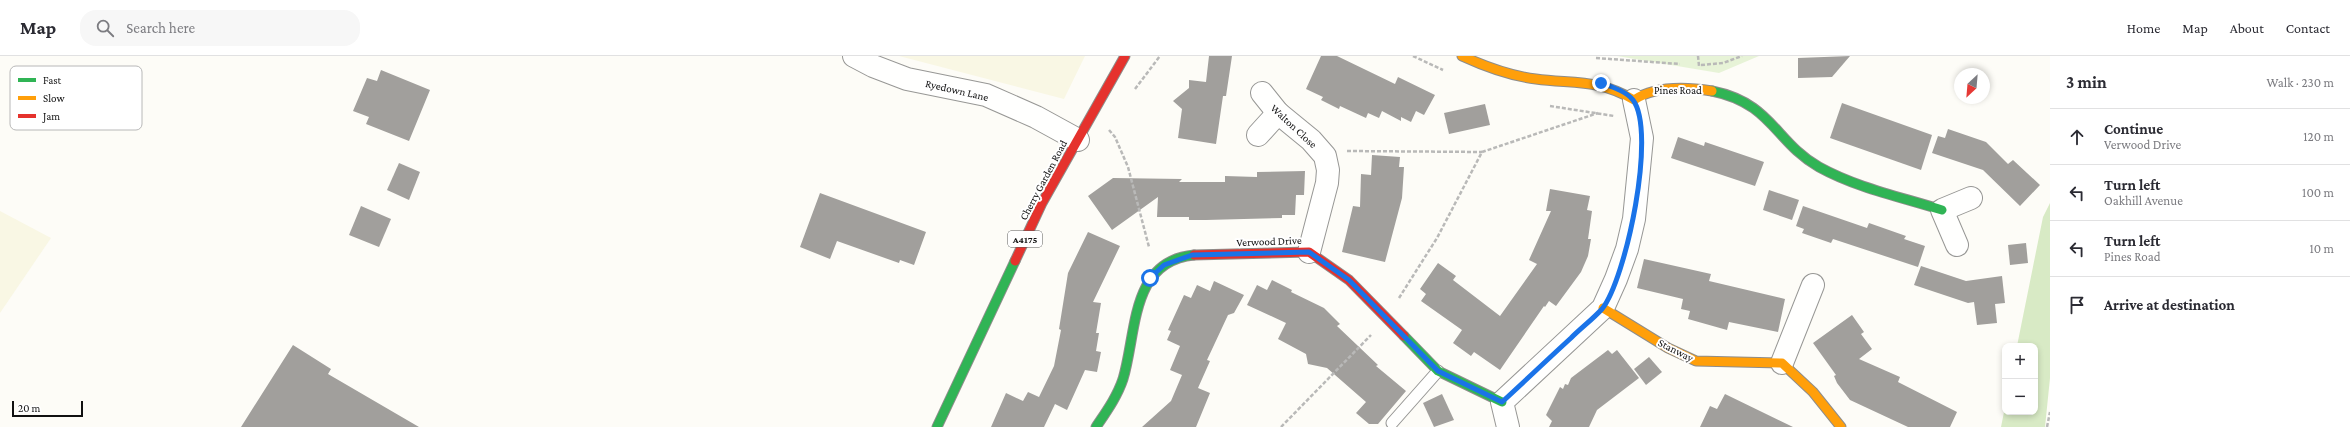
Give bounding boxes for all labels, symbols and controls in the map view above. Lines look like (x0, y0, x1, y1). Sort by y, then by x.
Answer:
search box (80, 10, 360, 46)
text: Map (20, 17, 56, 38)
icon: search (94, 17, 116, 39)
text: Search here (126, 20, 195, 36)
text: Home (2127, 20, 2160, 36)
text: Map (2182, 20, 2208, 36)
text: About (2230, 20, 2264, 36)
text: Contact (2286, 20, 2330, 36)
legend (10, 66, 142, 130)
north arrow (1954, 68, 1990, 104)
text: 3 min (2066, 73, 2107, 92)
text: Fast (43, 74, 62, 86)
route end (1592, 74, 1610, 92)
text: Walk · 230 m (2266, 75, 2334, 90)
street label: Ryedown Lane (924, 77, 990, 104)
street label: Pines Road (1654, 84, 1702, 96)
text: Slow (43, 92, 65, 104)
street label: Walton Close (1268, 102, 1320, 150)
text: Jam (42, 110, 60, 123)
text: Continue (2104, 121, 2163, 137)
icon: ahead (2066, 126, 2088, 148)
text: 120 m (2303, 129, 2334, 144)
text: Verwood Drive (2104, 137, 2181, 152)
street label: Cherry Garden Road (1017, 138, 1070, 223)
text: Turn left (2104, 177, 2160, 193)
icon: left (2066, 182, 2088, 204)
text: 100 m (2302, 185, 2334, 200)
text: Oakhill Avenue (2104, 193, 2183, 208)
road number: A4175 (1008, 231, 1042, 247)
text: Turn left (2104, 233, 2160, 249)
street label: Verwood Drive (1236, 234, 1302, 248)
icon: left (2066, 238, 2088, 260)
text: 10 m (2309, 241, 2334, 256)
text: Pines Road (2104, 249, 2161, 264)
route start (1141, 269, 1159, 287)
icon: arrive (2066, 294, 2088, 316)
text: Arrive at destination (2104, 297, 2235, 313)
street label: Stanway (1656, 336, 1696, 365)
map controls (2002, 343, 2038, 415)
button: + (2002, 343, 2038, 379)
button: − (2002, 379, 2038, 415)
scale bar (12, 399, 83, 418)
text: 20 m (18, 402, 40, 414)

